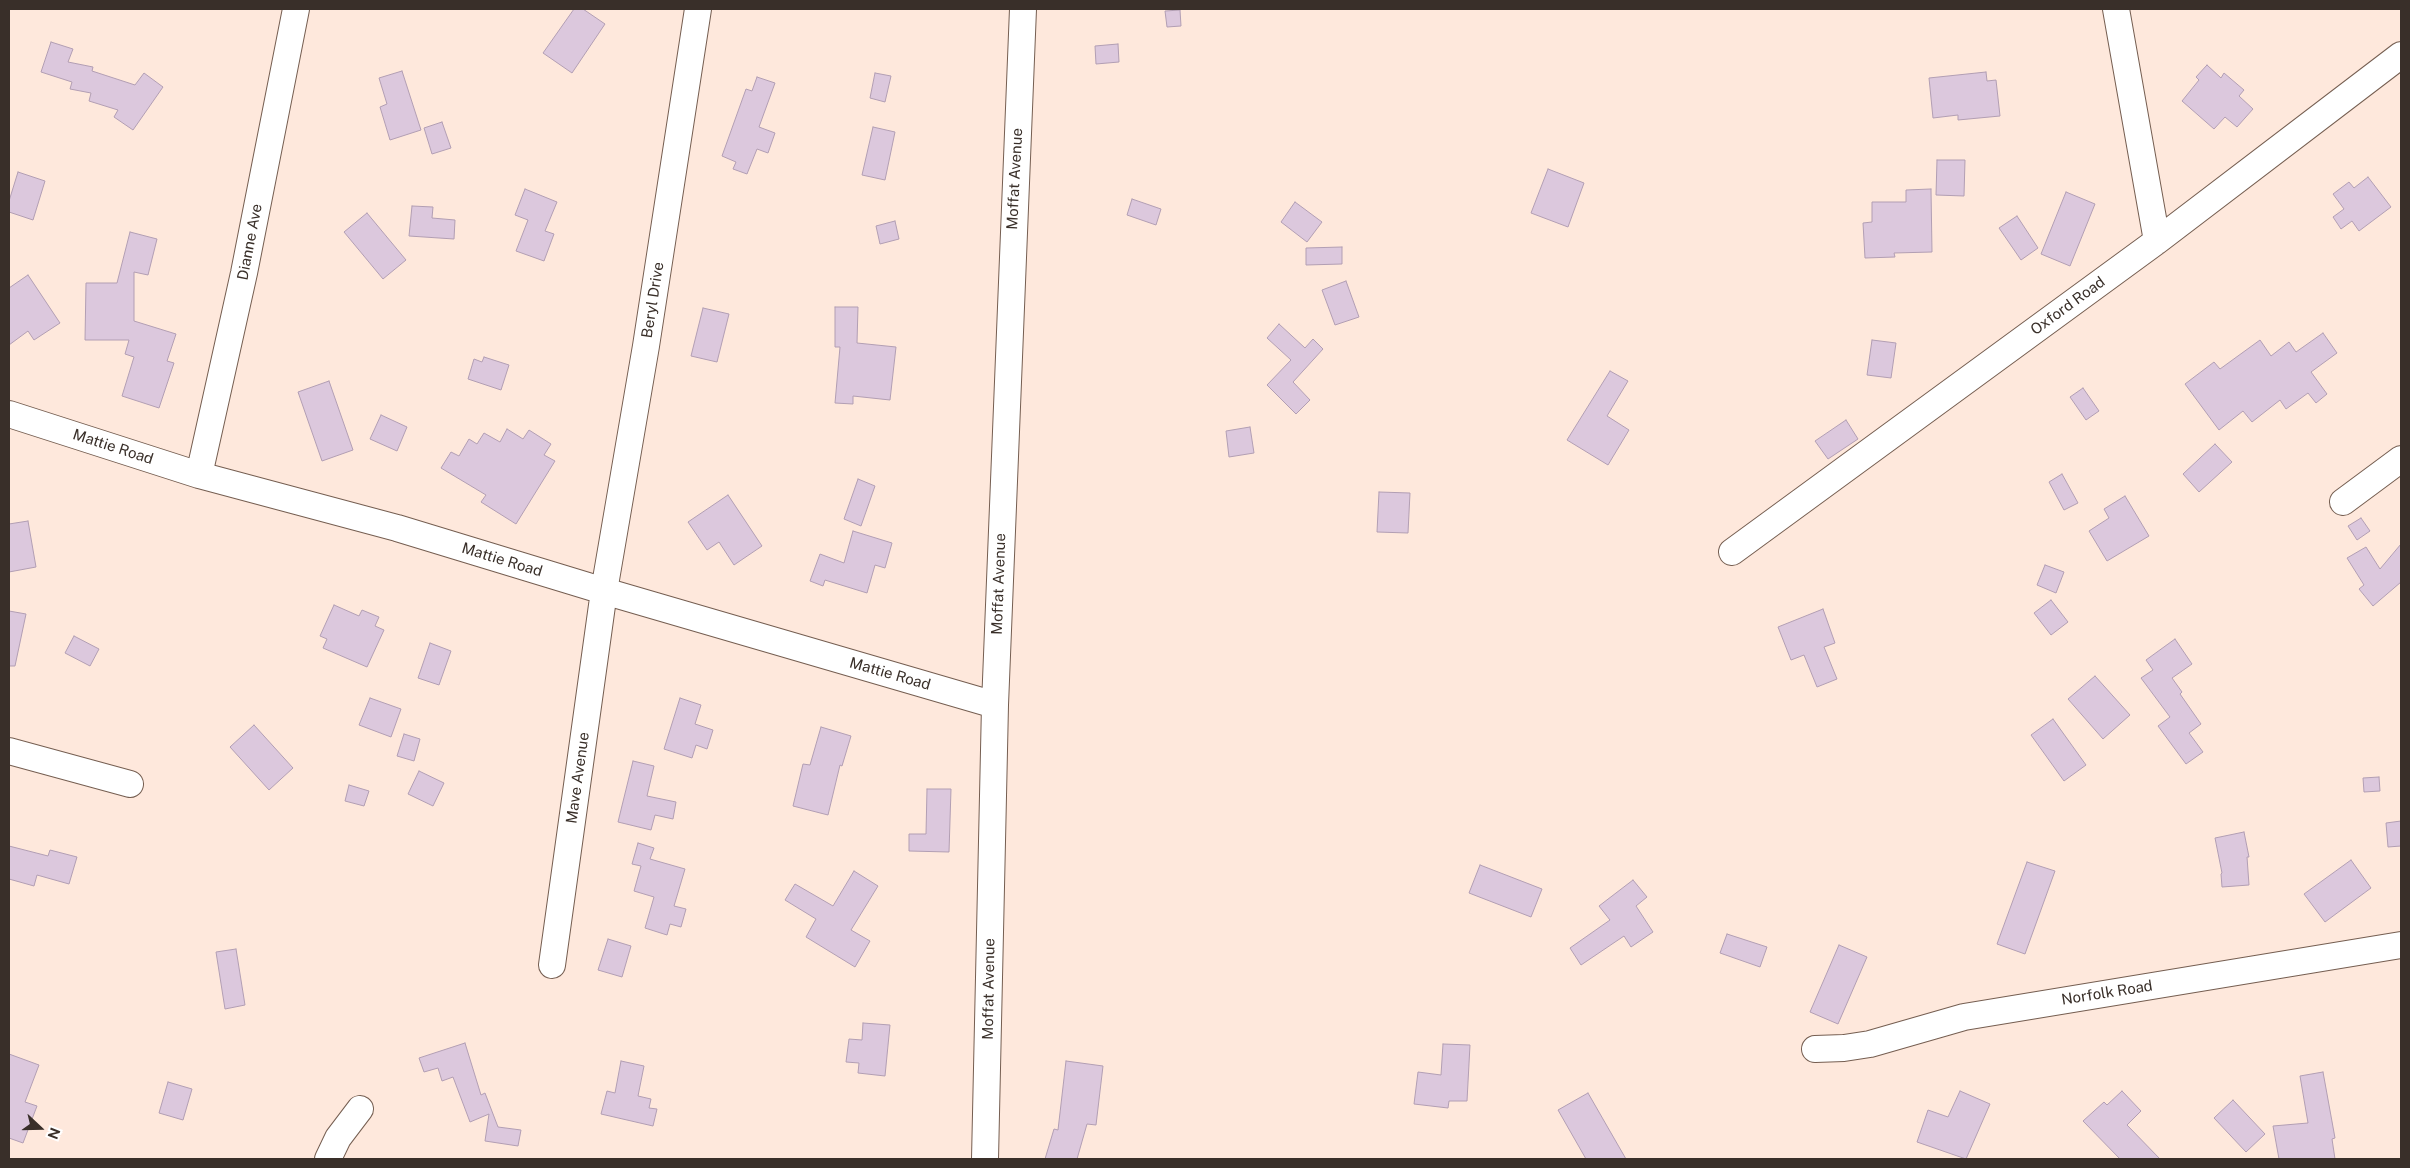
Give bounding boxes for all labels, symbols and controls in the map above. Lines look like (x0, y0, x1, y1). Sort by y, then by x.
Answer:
street label: Moffat Avenue (1003, 128, 1027, 230)
street label: Dianne Ave (234, 202, 266, 282)
street label: Beryl Drive (638, 261, 668, 339)
street label: Oxford Road (2027, 273, 2109, 339)
street label: Mattie Road (71, 426, 155, 468)
street label: Moffat Avenue (988, 533, 1010, 635)
street label: Mattie Road (459, 539, 545, 581)
street label: Mattie Road (847, 654, 933, 694)
street label: Mave Avenue (563, 731, 593, 825)
street label: Moffat Avenue (979, 938, 999, 1040)
street label: Norfolk Road (2060, 977, 2154, 1009)
north arrow (15, 1103, 65, 1153)
text: N (45, 1125, 63, 1141)

